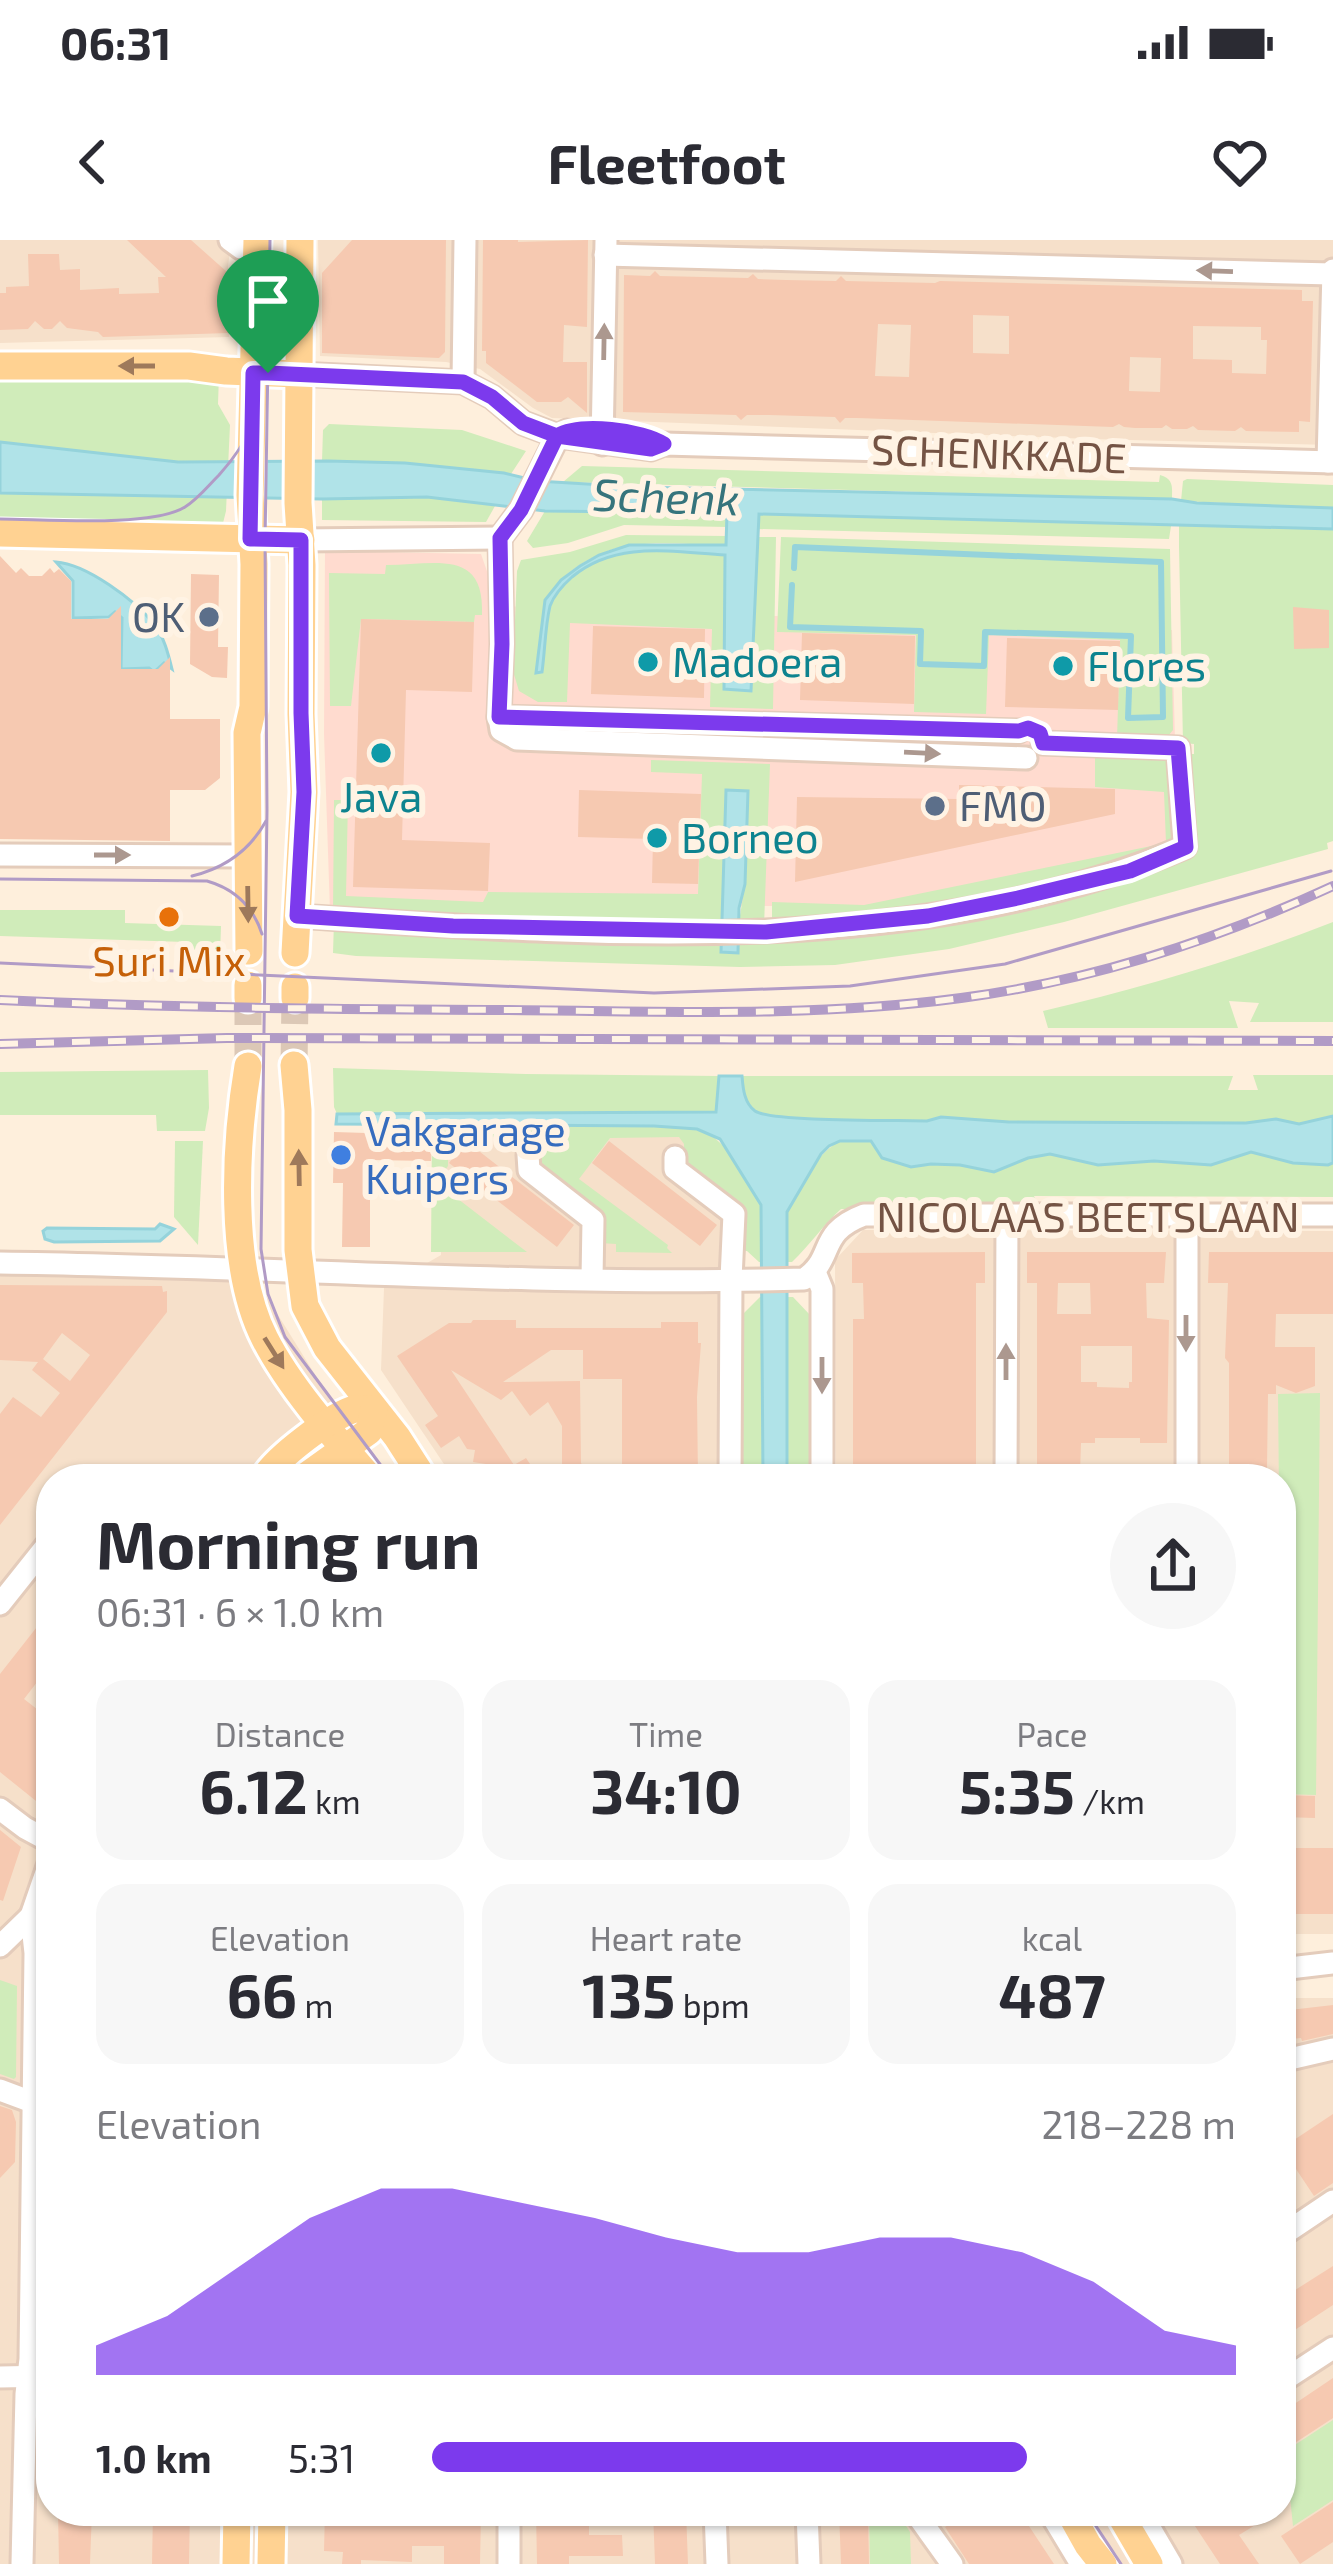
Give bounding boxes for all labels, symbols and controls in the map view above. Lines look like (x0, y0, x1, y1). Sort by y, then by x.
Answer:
text: 06:31 (60, 15, 171, 69)
icon: back (60, 129, 126, 195)
icon: heart (1207, 129, 1273, 195)
text: Fleetfoot (547, 130, 786, 195)
pin (217, 250, 319, 373)
one-way arrow (1195, 261, 1233, 280)
icon: arrive (235, 268, 301, 334)
one-way arrow (594, 322, 613, 360)
one-way arrow (117, 356, 155, 376)
street label: SCHENKKADE (870, 423, 1128, 481)
water label: Schenk (592, 465, 740, 525)
place label: OK (132, 590, 185, 640)
marker: OK (196, 604, 222, 630)
place label: Madoera (672, 635, 842, 685)
place label: Flores (1087, 639, 1206, 689)
marker: Madoera (635, 649, 661, 675)
marker: Flores (1050, 653, 1076, 679)
marker: Java (368, 740, 394, 766)
one-way arrow (904, 744, 942, 763)
place label: Java (340, 770, 422, 820)
place label: FMO (959, 779, 1047, 829)
marker: FMO (922, 793, 948, 819)
place label: Borneo (681, 811, 819, 861)
marker: Borneo (644, 825, 670, 851)
one-way arrow (94, 846, 132, 865)
one-way arrow (238, 886, 257, 924)
marker: Suri Mix (156, 904, 182, 930)
place label: Suri Mix (92, 934, 246, 984)
place label: Vakgarage Kuipers (365, 1104, 566, 1202)
marker: Vakgarage Kuipers (328, 1142, 354, 1168)
one-way arrow (289, 1148, 308, 1186)
street label: NICOLAAS BEETSLAAN (876, 1190, 1300, 1240)
one-way arrow (1176, 1315, 1196, 1353)
one-way arrow (262, 1336, 284, 1369)
one-way arrow (996, 1342, 1016, 1380)
one-way arrow (812, 1357, 832, 1395)
text: Morning run (96, 1503, 481, 1582)
button: share (1110, 1503, 1236, 1629)
text: 06:31 · 6 × 1.0 km (96, 1588, 384, 1635)
text: Distance (215, 1714, 345, 1754)
text: Time (629, 1714, 703, 1754)
text: Pace (1016, 1714, 1088, 1754)
text: 6.12 (199, 1754, 308, 1826)
text: 34:10 (590, 1754, 742, 1826)
text: 5:35 (959, 1754, 1075, 1826)
text: km (308, 1781, 361, 1821)
text: /km (1075, 1781, 1145, 1821)
text: Elevation (210, 1918, 350, 1958)
text: Heart rate (590, 1918, 742, 1958)
text: kcal (1022, 1918, 1082, 1958)
text: 66 (226, 1958, 297, 2030)
text: 135 (582, 1958, 675, 2030)
text: 487 (998, 1958, 1106, 2030)
text: m (297, 1985, 334, 2025)
text: bpm (675, 1985, 750, 2025)
text: Elevation (96, 2100, 261, 2147)
text: 218–228 m (1041, 2100, 1236, 2147)
text: 1.0 km (96, 2434, 212, 2481)
text: 5:31 (288, 2434, 355, 2481)

